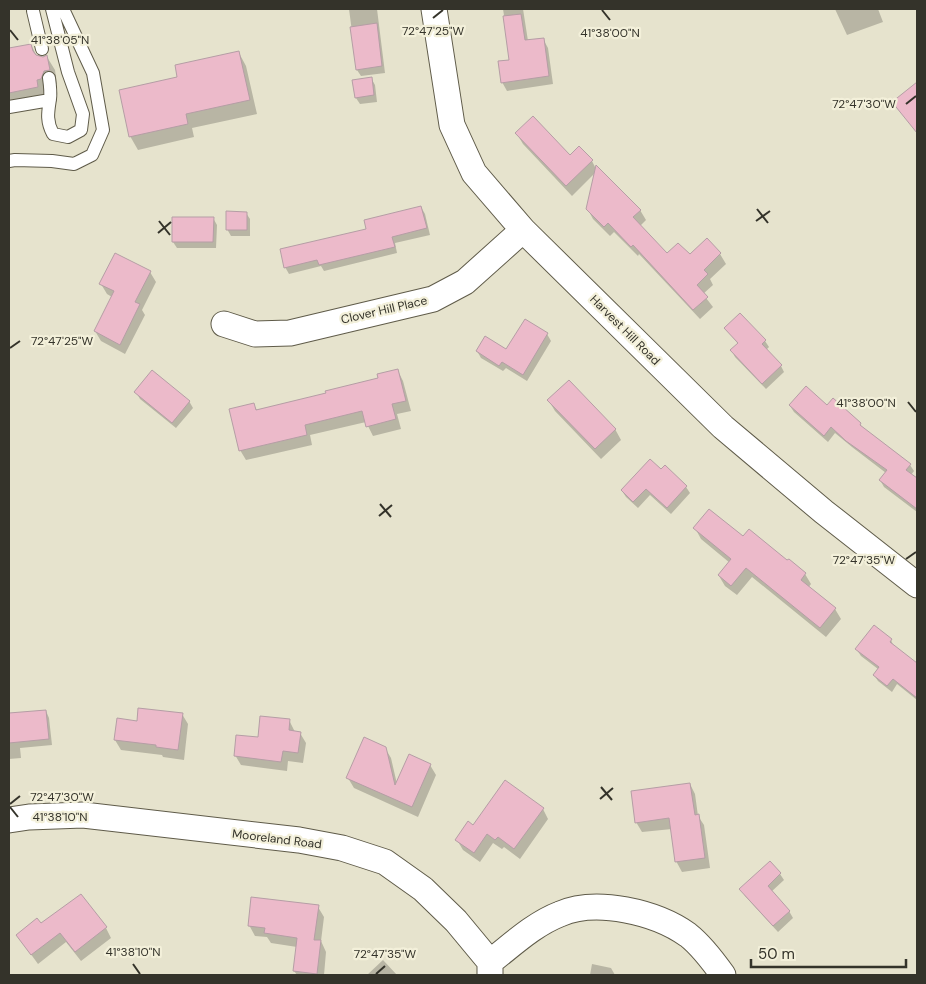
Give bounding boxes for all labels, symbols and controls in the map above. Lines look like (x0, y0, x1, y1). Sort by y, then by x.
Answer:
text: 72°47'25"W (402, 23, 464, 39)
text: 41°38'00"N (580, 25, 640, 41)
text: 41°38'05"N (31, 32, 89, 48)
text: 72°47'30"W (832, 96, 896, 112)
street label: Harvest Hill Road (586, 291, 664, 369)
street label: Clover Hill Place (339, 292, 429, 328)
text: 72°47'25"W (31, 333, 93, 349)
text: 41°38'00"N (836, 395, 896, 411)
text: 72°47'35"W (833, 552, 896, 568)
text: 72°47'30"W (30, 789, 94, 805)
text: 41°38'10"N (32, 809, 88, 825)
street label: Mooreland Road (231, 826, 323, 852)
scale bar (751, 936, 906, 968)
text: 41°38'10"N (105, 944, 161, 960)
text: 50 m (758, 944, 795, 964)
text: 72°47'35"W (354, 946, 417, 962)

